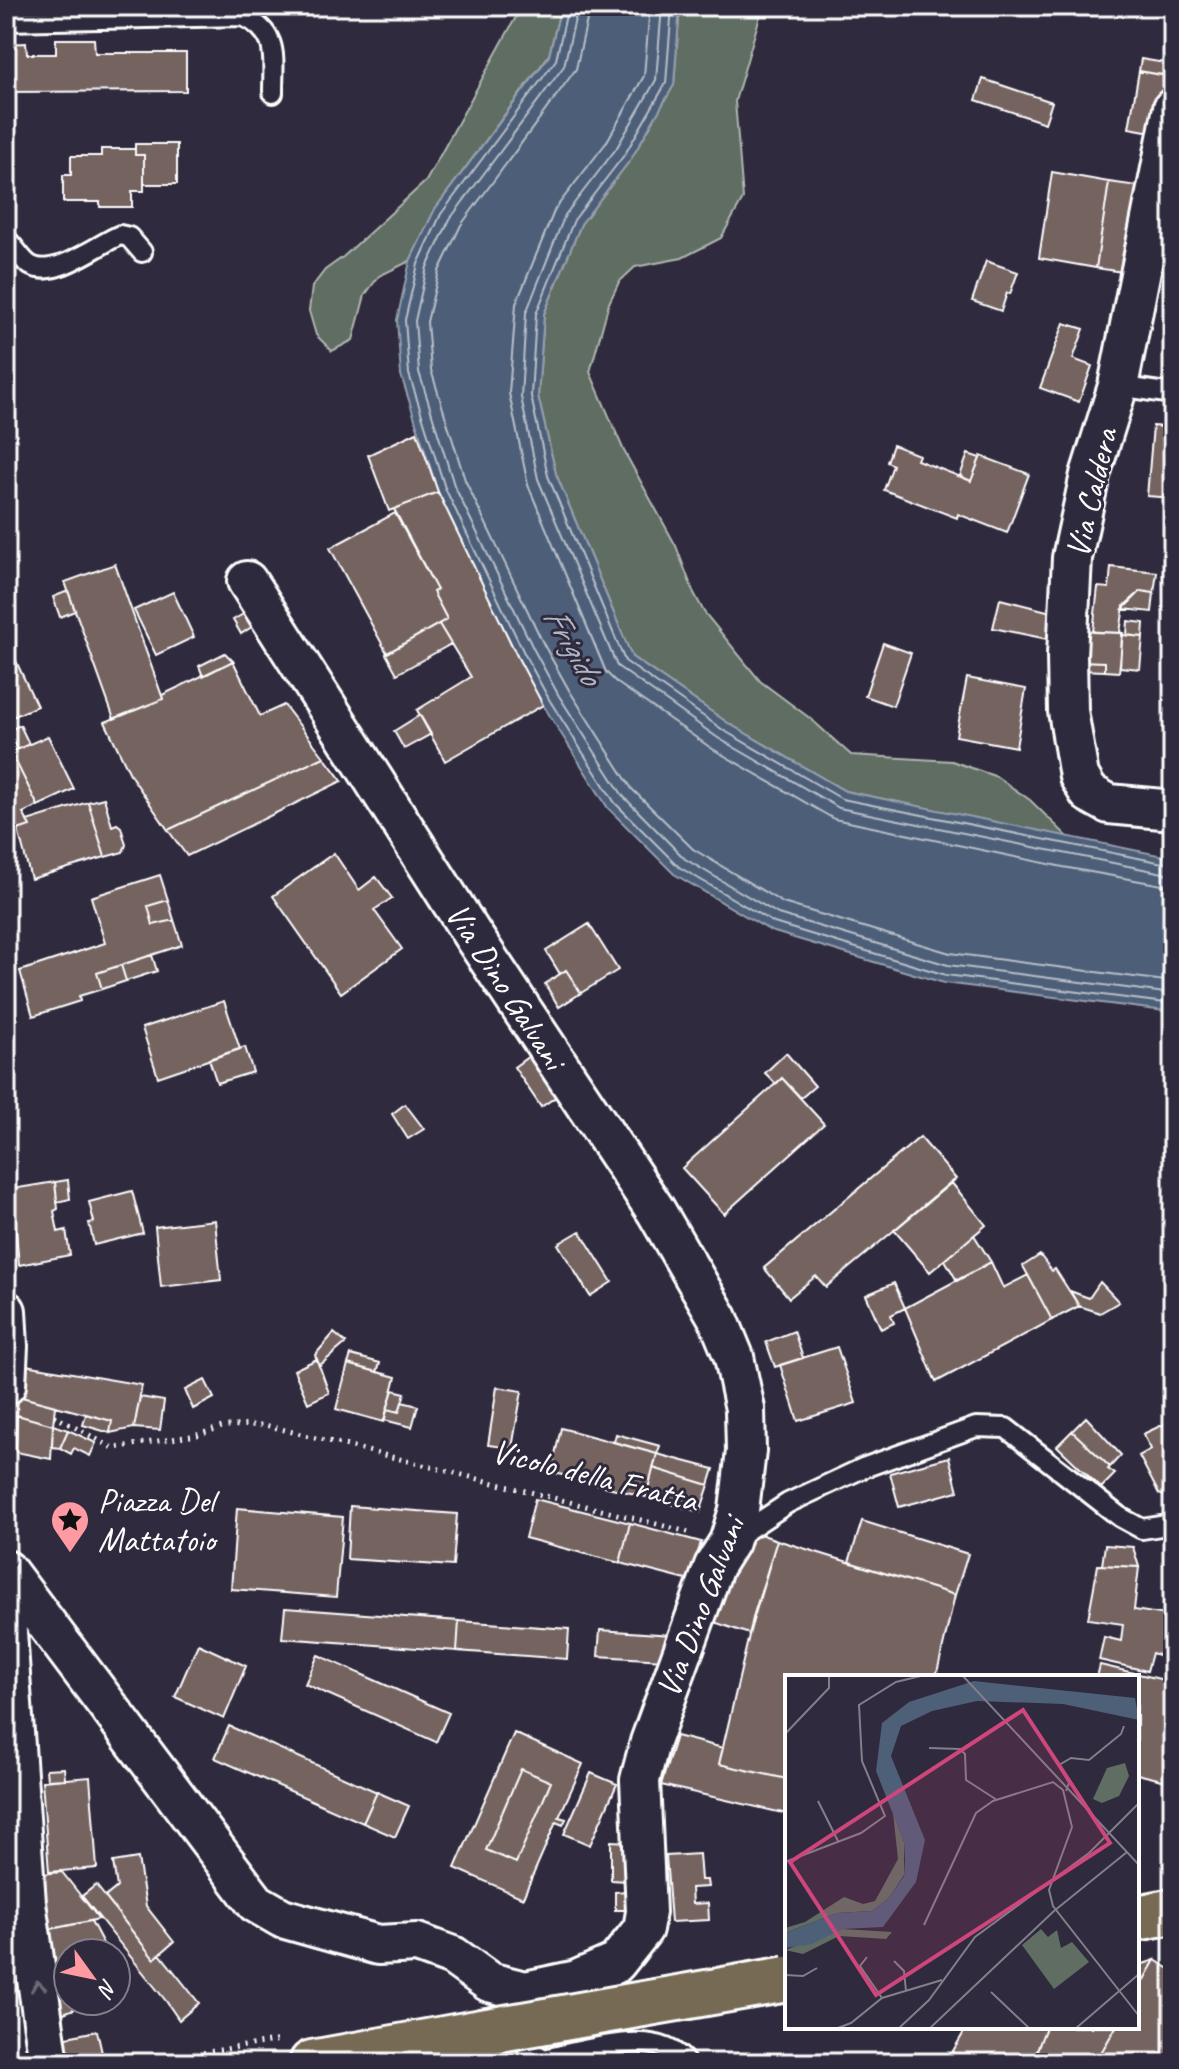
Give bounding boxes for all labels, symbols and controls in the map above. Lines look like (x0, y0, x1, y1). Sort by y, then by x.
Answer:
street label: Via Caldera (1055, 422, 1127, 562)
water label: Frigido (533, 598, 616, 696)
street label: Via Dino Galvani (436, 895, 578, 1080)
street label: Vicolo della Fratta (488, 1429, 704, 1522)
place label: Piazza Del Mattatoio (98, 1479, 221, 1561)
place icon: Piazza Del Mattatoio (49, 1499, 91, 1554)
street label: Via Dino Galvani (646, 1507, 755, 1703)
inset map (785, 1675, 1139, 2029)
north arrow (52, 1937, 132, 2017)
text: N (91, 1974, 123, 2004)
one-way arrow (30, 1979, 47, 1993)

